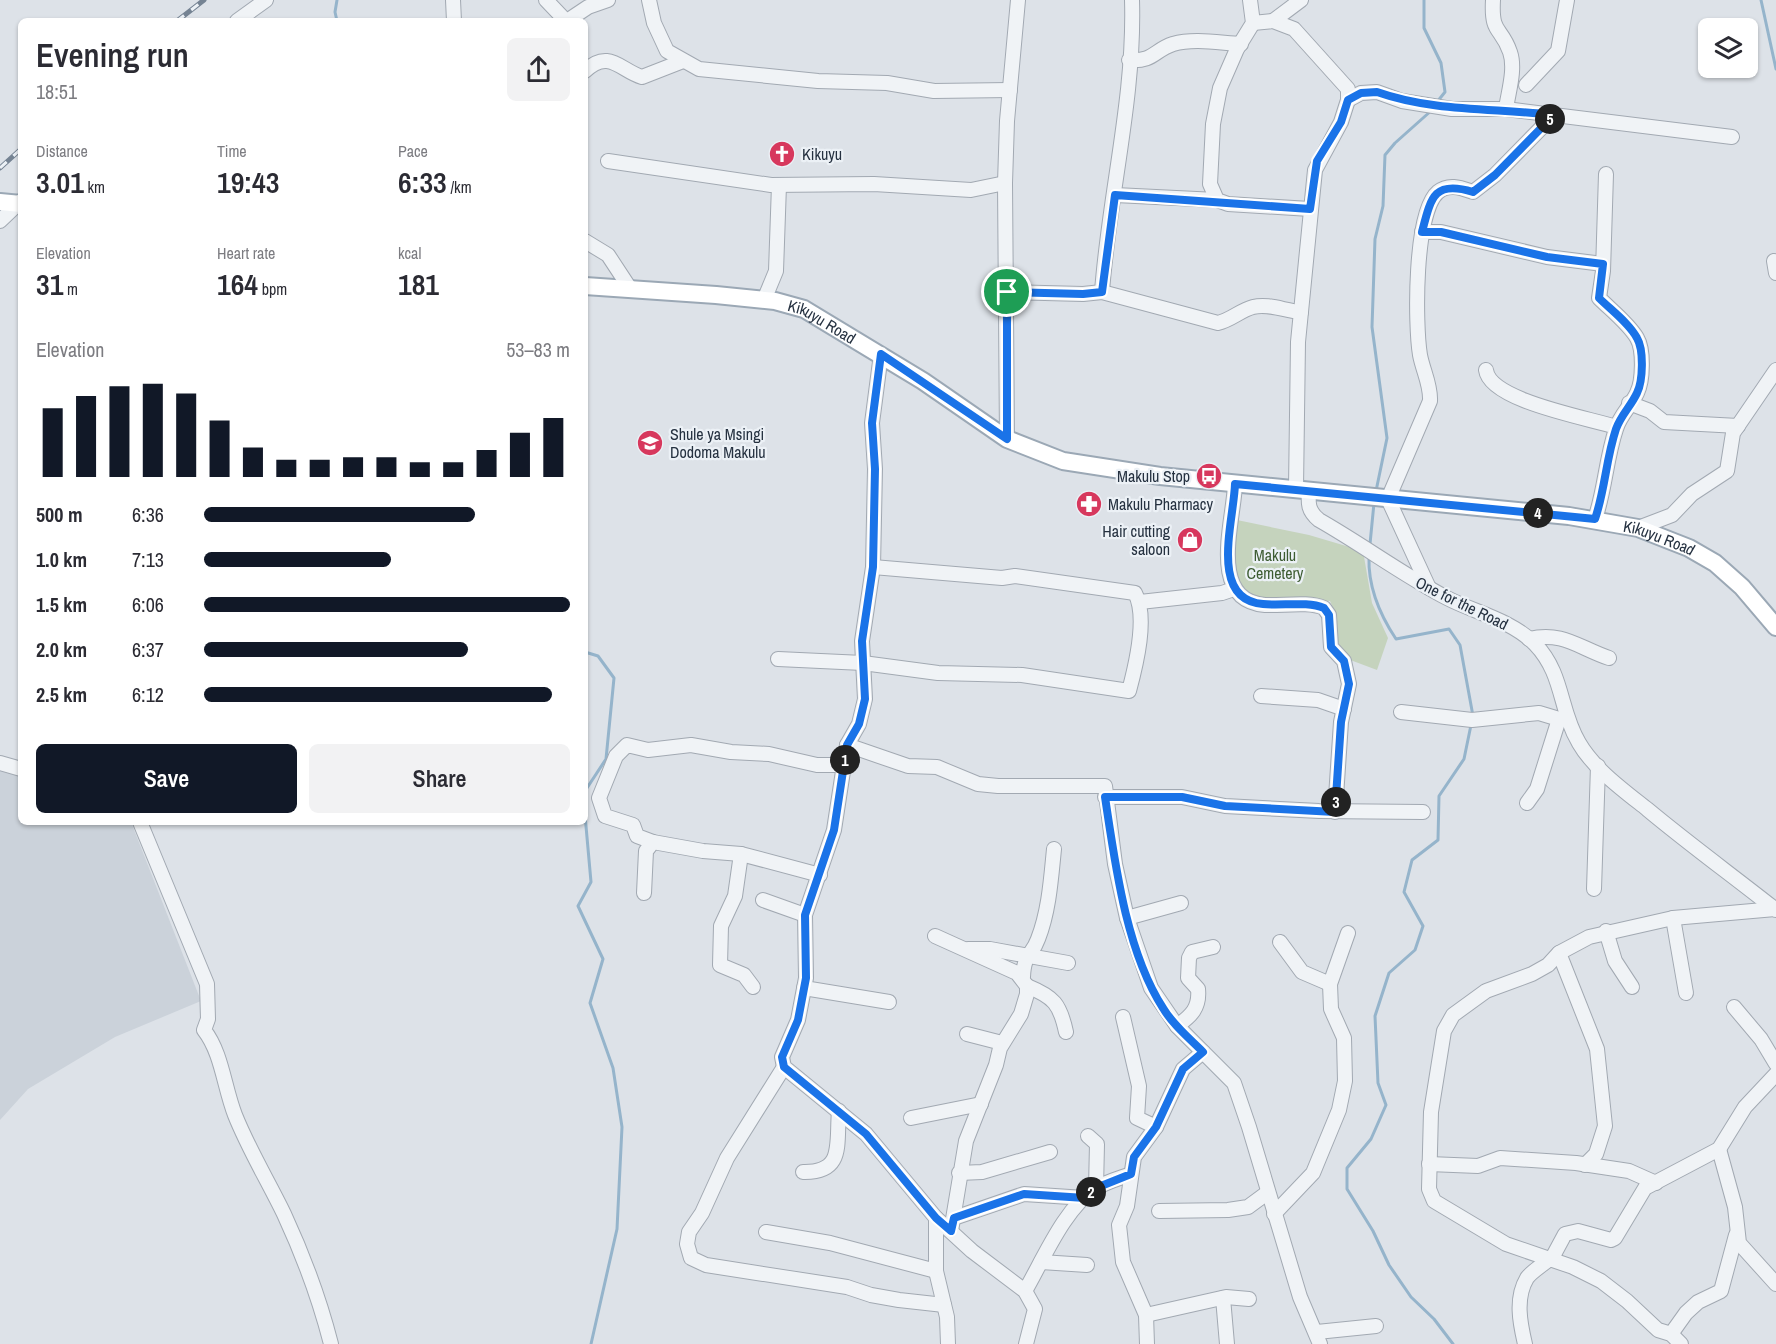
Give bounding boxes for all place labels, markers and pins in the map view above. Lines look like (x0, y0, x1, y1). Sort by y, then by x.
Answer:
pin: 5 (1535, 104, 1565, 134)
church icon: Kikuyu (767, 139, 797, 169)
place label: Kikuyu (802, 143, 842, 165)
pin (981, 266, 1032, 317)
place label: Shule ya Msingi Dodoma Makulu (670, 423, 766, 463)
school or university icon: Shule ya Msingi Dodoma Makulu (635, 428, 665, 458)
bus stop icon: Makulu Stop (1194, 461, 1224, 491)
place label: Makulu Stop (1117, 465, 1190, 487)
pharmacy icon: Makulu Pharmacy (1074, 489, 1104, 519)
place label: Makulu Pharmacy (1108, 493, 1213, 515)
pin: 4 (1523, 498, 1553, 528)
place label: Hair cutting saloon (1102, 520, 1171, 560)
shop icon: Hair cutting saloon (1175, 525, 1205, 555)
pin: 1 (830, 745, 860, 775)
pin: 3 (1321, 787, 1351, 817)
pin: 2 (1076, 1177, 1106, 1207)

